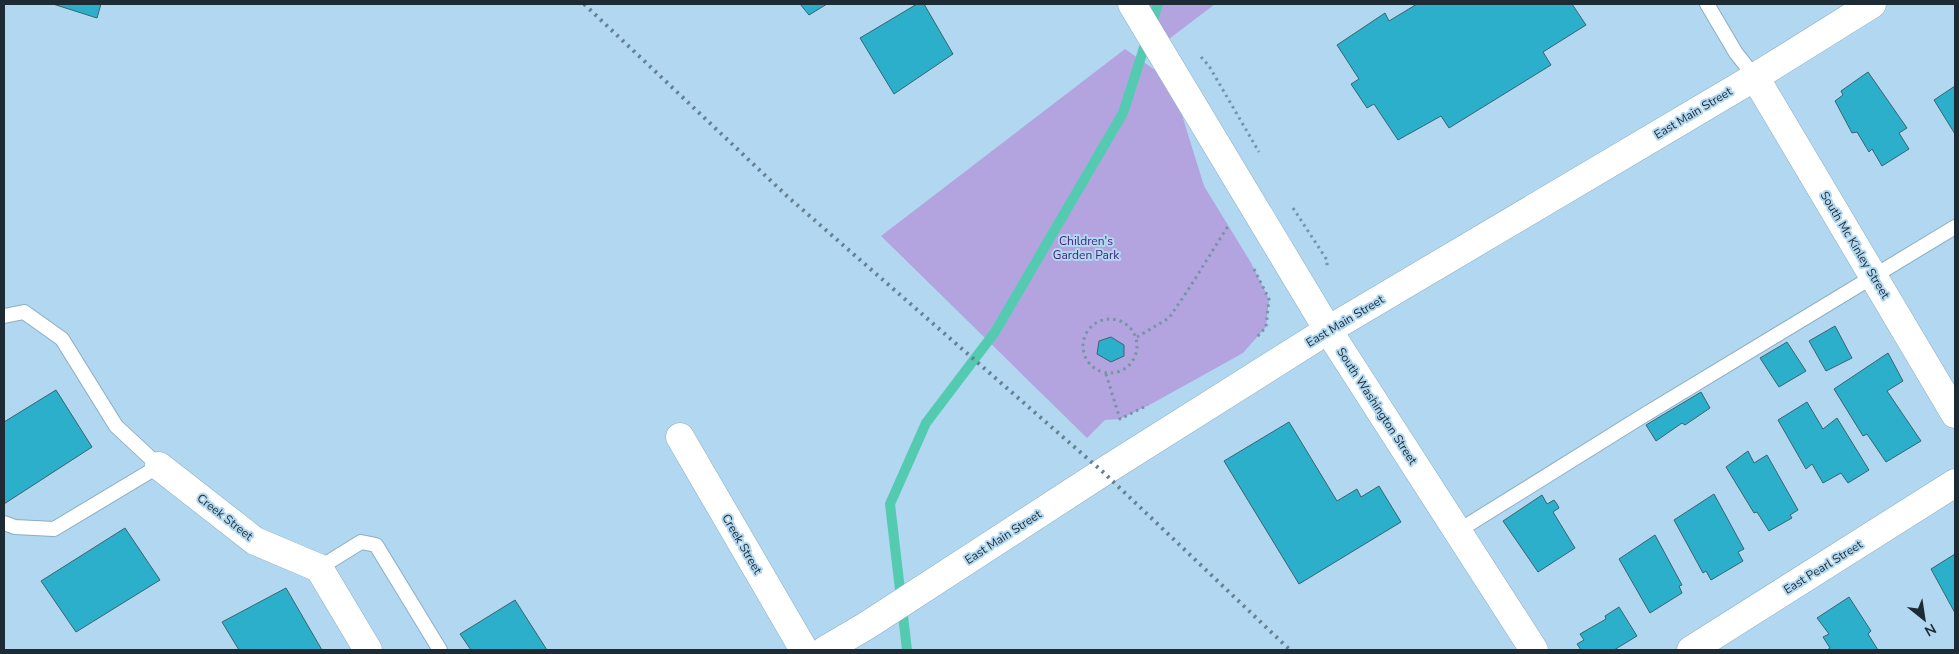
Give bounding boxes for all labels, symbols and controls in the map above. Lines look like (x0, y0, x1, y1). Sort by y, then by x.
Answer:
street label: East Main Street (1651, 83, 1736, 143)
street label: South Mc Kinley Street (1817, 188, 1894, 302)
park label: Children's Garden Park (1053, 233, 1120, 263)
street label: East Main Street (1303, 291, 1388, 351)
street label: South Washington Street (1333, 344, 1421, 468)
street label: Creek Street (194, 490, 257, 544)
street label: East Main Street (962, 506, 1045, 568)
street label: Creek Street (718, 511, 766, 578)
street label: East Pearl Street (1781, 536, 1866, 598)
north arrow (1899, 594, 1949, 644)
text: N (1921, 619, 1940, 641)

